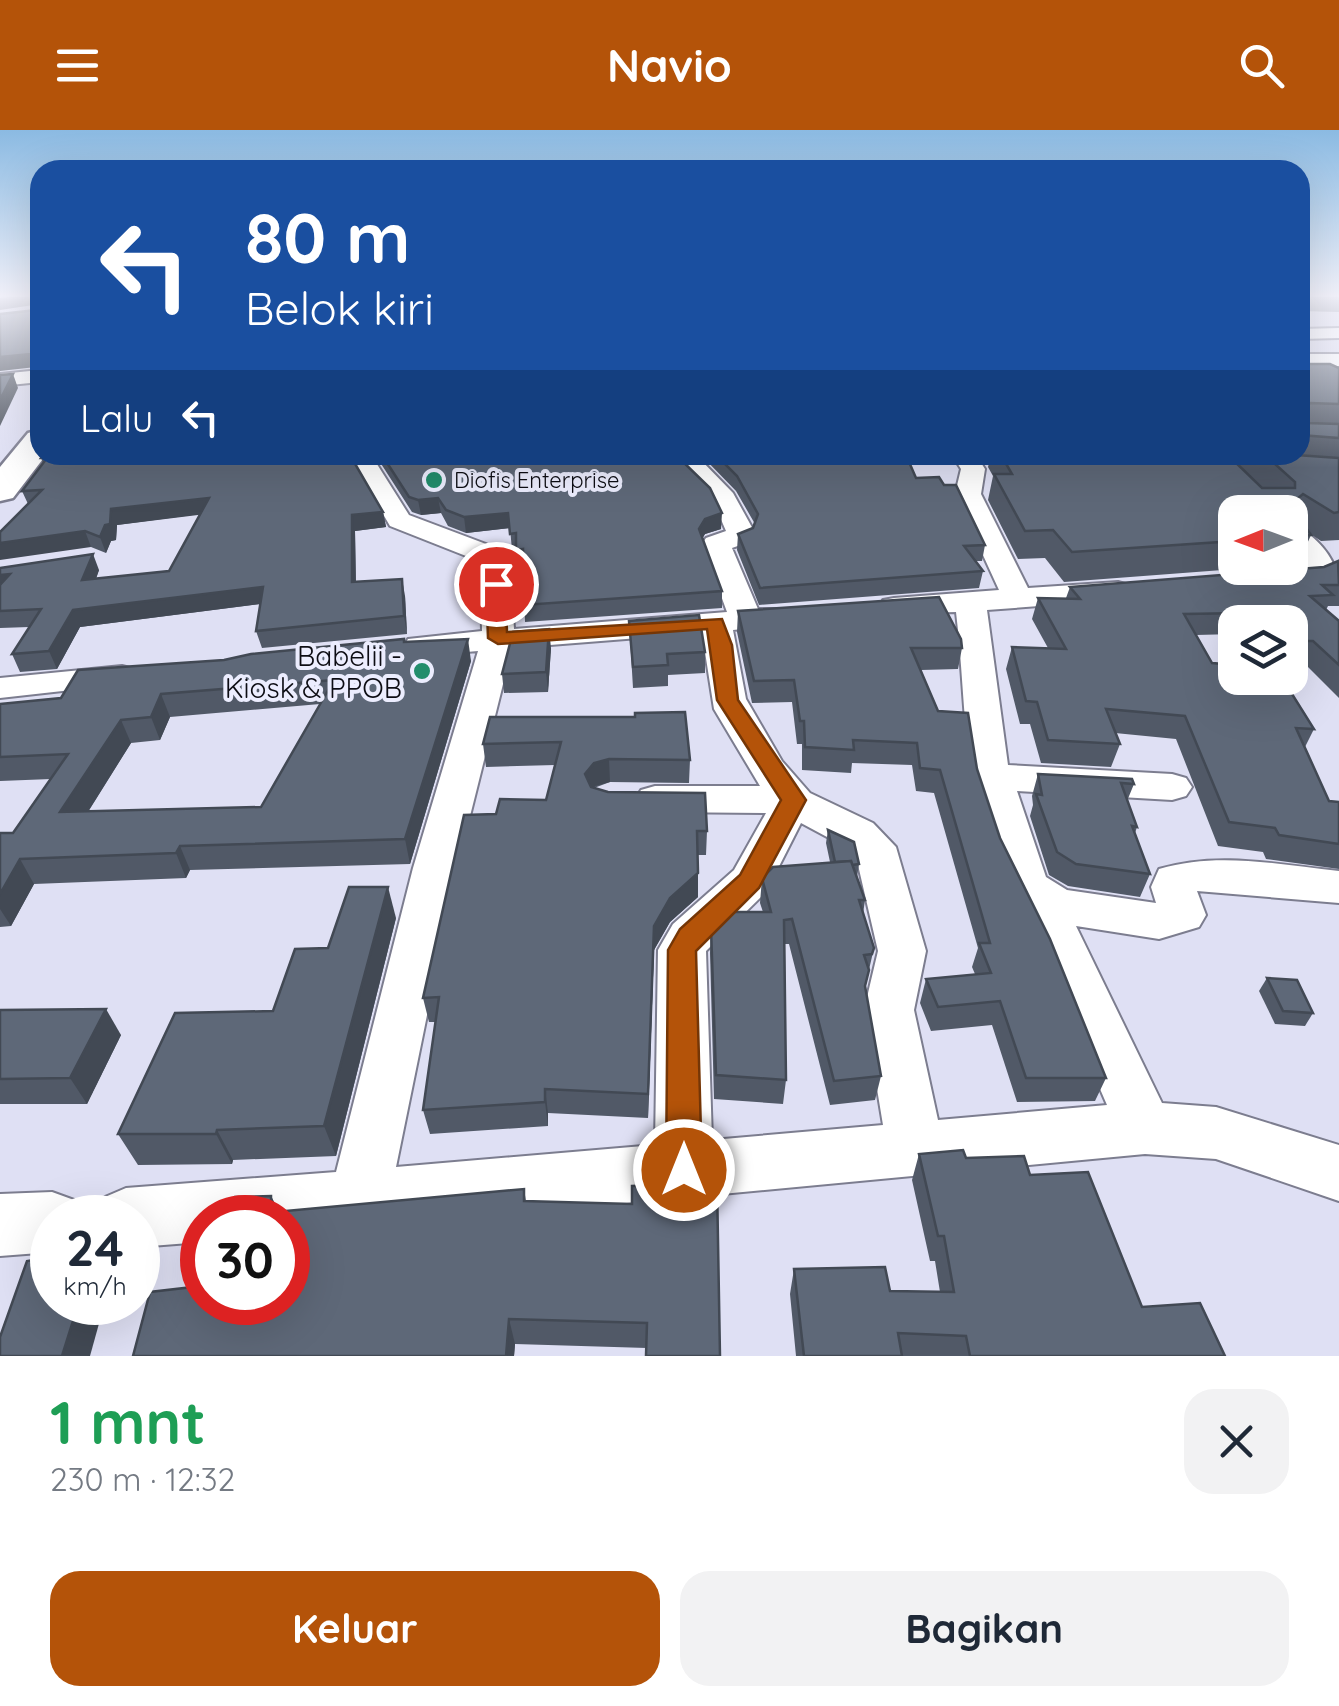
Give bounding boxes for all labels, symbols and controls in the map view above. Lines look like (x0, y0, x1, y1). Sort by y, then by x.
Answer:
text: Navio (607, 37, 732, 93)
icon: menu (50, 38, 105, 93)
icon: search (1234, 38, 1289, 93)
text: 80 m (245, 193, 410, 281)
icon: left (80, 200, 210, 330)
text: Belok kiri (245, 280, 434, 336)
icon: left (173, 390, 228, 445)
text: Lalu (80, 394, 153, 442)
place label: Diofis Enterprise (454, 466, 619, 494)
marker: Diofis Enterprise (423, 469, 445, 491)
north arrow (1218, 495, 1308, 585)
map controls (1218, 495, 1308, 695)
pin (454, 542, 539, 627)
icon: arrive (469, 557, 524, 612)
button: layers (1218, 605, 1308, 695)
place label: Babelii - Kiosk & PPOB (225, 638, 402, 705)
marker: Babelii - Kiosk & PPOB (411, 660, 433, 682)
position arrow (632, 1118, 736, 1222)
speed limit sign: 30 (180, 1195, 310, 1325)
text: 24 (66, 1216, 124, 1279)
text: km/h (63, 1270, 127, 1301)
text: 1 mnt (50, 1384, 206, 1459)
button: close (1184, 1389, 1289, 1494)
text: 230 m · 12:32 (50, 1459, 235, 1499)
button: Keluar (50, 1571, 660, 1686)
button: Bagikan (680, 1571, 1289, 1686)

